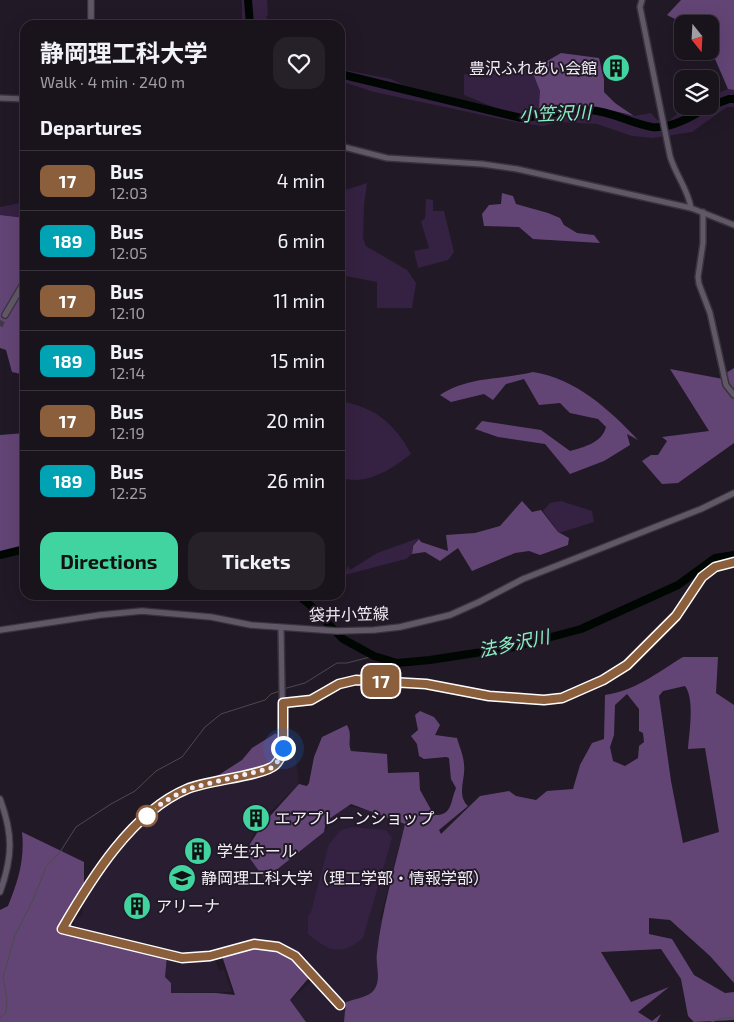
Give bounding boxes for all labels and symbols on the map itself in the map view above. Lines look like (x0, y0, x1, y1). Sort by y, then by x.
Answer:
north arrow (674, 15, 719, 60)
building icon: 豊沢ふれあい会館 (601, 53, 631, 83)
place label: 豊沢ふれあい会館 (469, 58, 597, 77)
water label: 小笠沢川 (519, 101, 593, 125)
street label: 袋井小笠線 (309, 603, 389, 624)
water label: 法多沢川 (476, 624, 553, 661)
line badge: 17 (358, 665, 404, 697)
your location (271, 736, 296, 761)
building icon: エアプレーンショップ (241, 803, 271, 833)
unlabelled marker (136, 805, 158, 827)
place label: エアプレーンショップ (275, 808, 434, 827)
building icon: 学生ホール (183, 836, 213, 866)
place label: 学生ホール (217, 841, 297, 860)
school or university icon: 静岡理工科大学（理工学部・情報学部） (167, 863, 197, 893)
place label: 静岡理工科大学（理工学部・情報学部） (201, 868, 489, 887)
building icon: アリーナ (122, 891, 152, 921)
place label: アリーナ (156, 896, 220, 915)

